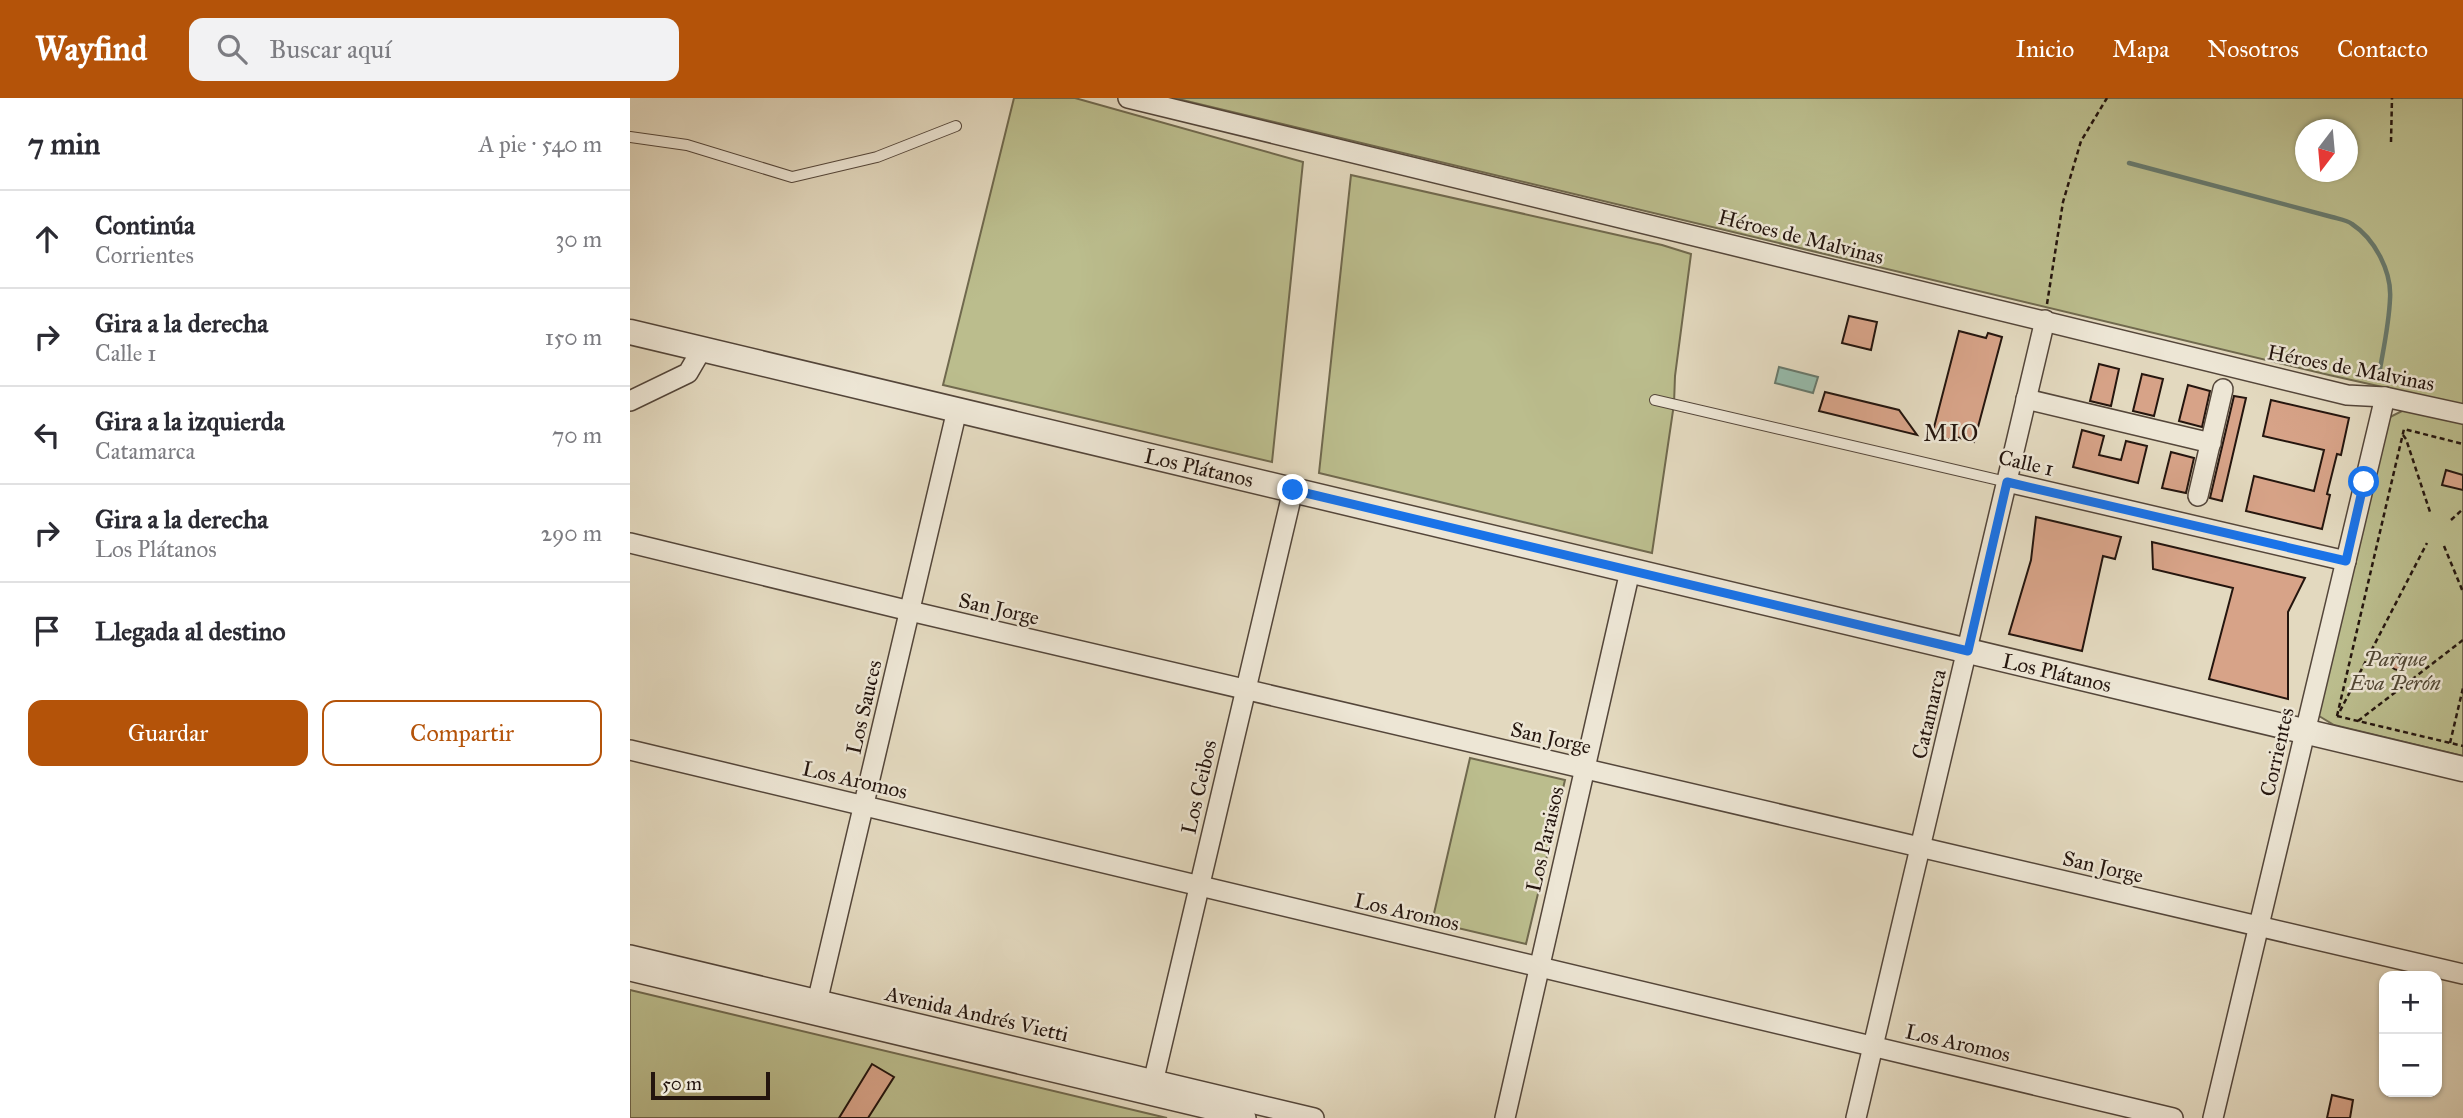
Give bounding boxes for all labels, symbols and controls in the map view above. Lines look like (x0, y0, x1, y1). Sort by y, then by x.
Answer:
search box (189, 18, 679, 81)
text: Wayfind (35, 29, 147, 69)
icon: search (213, 30, 251, 68)
text: Buscar aquí (269, 33, 392, 65)
text: Inicio (2016, 34, 2074, 64)
text: Mapa (2112, 34, 2169, 64)
text: Nosotros (2207, 34, 2299, 64)
text: Contacto (2337, 34, 2428, 64)
north arrow (2295, 119, 2358, 182)
text: 7 min (28, 126, 100, 162)
text: A pie · 540 m (479, 130, 602, 158)
street label: Héroes de Malvinas (1716, 204, 1886, 270)
text: Continúa (95, 209, 195, 241)
icon: ahead (28, 220, 66, 258)
text: 30 m (555, 225, 602, 253)
text: Corrientes (95, 241, 194, 269)
text: Gira a la derecha (95, 307, 268, 339)
icon: right (28, 318, 66, 356)
text: 150 m (545, 323, 602, 351)
text: Calle 1 (95, 339, 156, 367)
street label: Héroes de Malvinas (2265, 339, 2437, 397)
text: Gira a la izquierda (95, 405, 285, 437)
icon: left (28, 416, 66, 454)
district label: MIO (1924, 419, 1980, 447)
text: 70 m (552, 421, 602, 449)
text: Catamarca (95, 437, 195, 465)
street label: Los Plátanos (1142, 443, 1256, 493)
street label: Calle 1 (1996, 444, 2056, 482)
route start (2348, 466, 2379, 497)
route end (1277, 474, 1308, 505)
text: Gira a la derecha (95, 503, 268, 535)
icon: right (28, 514, 66, 552)
text: 290 m (541, 519, 602, 547)
text: Los Plátanos (95, 535, 217, 563)
street label: San Jorge (956, 587, 1042, 631)
icon: arrive (28, 612, 66, 650)
text: Llegada al destino (95, 615, 286, 647)
park label: Parque Eva Perón (2348, 646, 2441, 696)
street label: Los Plátanos (2000, 648, 2114, 698)
street label: Los Sauces (841, 657, 887, 757)
street label: Catamarca (1906, 666, 1952, 762)
button: Guardar (28, 700, 308, 766)
button: Compartir (322, 700, 602, 766)
street label: Corrientes (2254, 705, 2300, 799)
street label: San Jorge (1508, 716, 1594, 760)
street label: Los Ceibos (1176, 737, 1222, 837)
street label: Los Aromos (800, 755, 910, 805)
street label: Los Paraisos (1520, 784, 1570, 894)
street label: San Jorge (2060, 845, 2146, 889)
street label: Los Aromos (1352, 887, 1462, 937)
map controls (2379, 971, 2442, 1097)
button: + (2379, 971, 2442, 1034)
street label: Avenida Andrés Vietti (882, 980, 1071, 1048)
street label: Los Aromos (1903, 1018, 2013, 1068)
button: − (2379, 1034, 2442, 1097)
scale bar (651, 1069, 770, 1101)
text: 50 m (662, 1072, 702, 1095)

